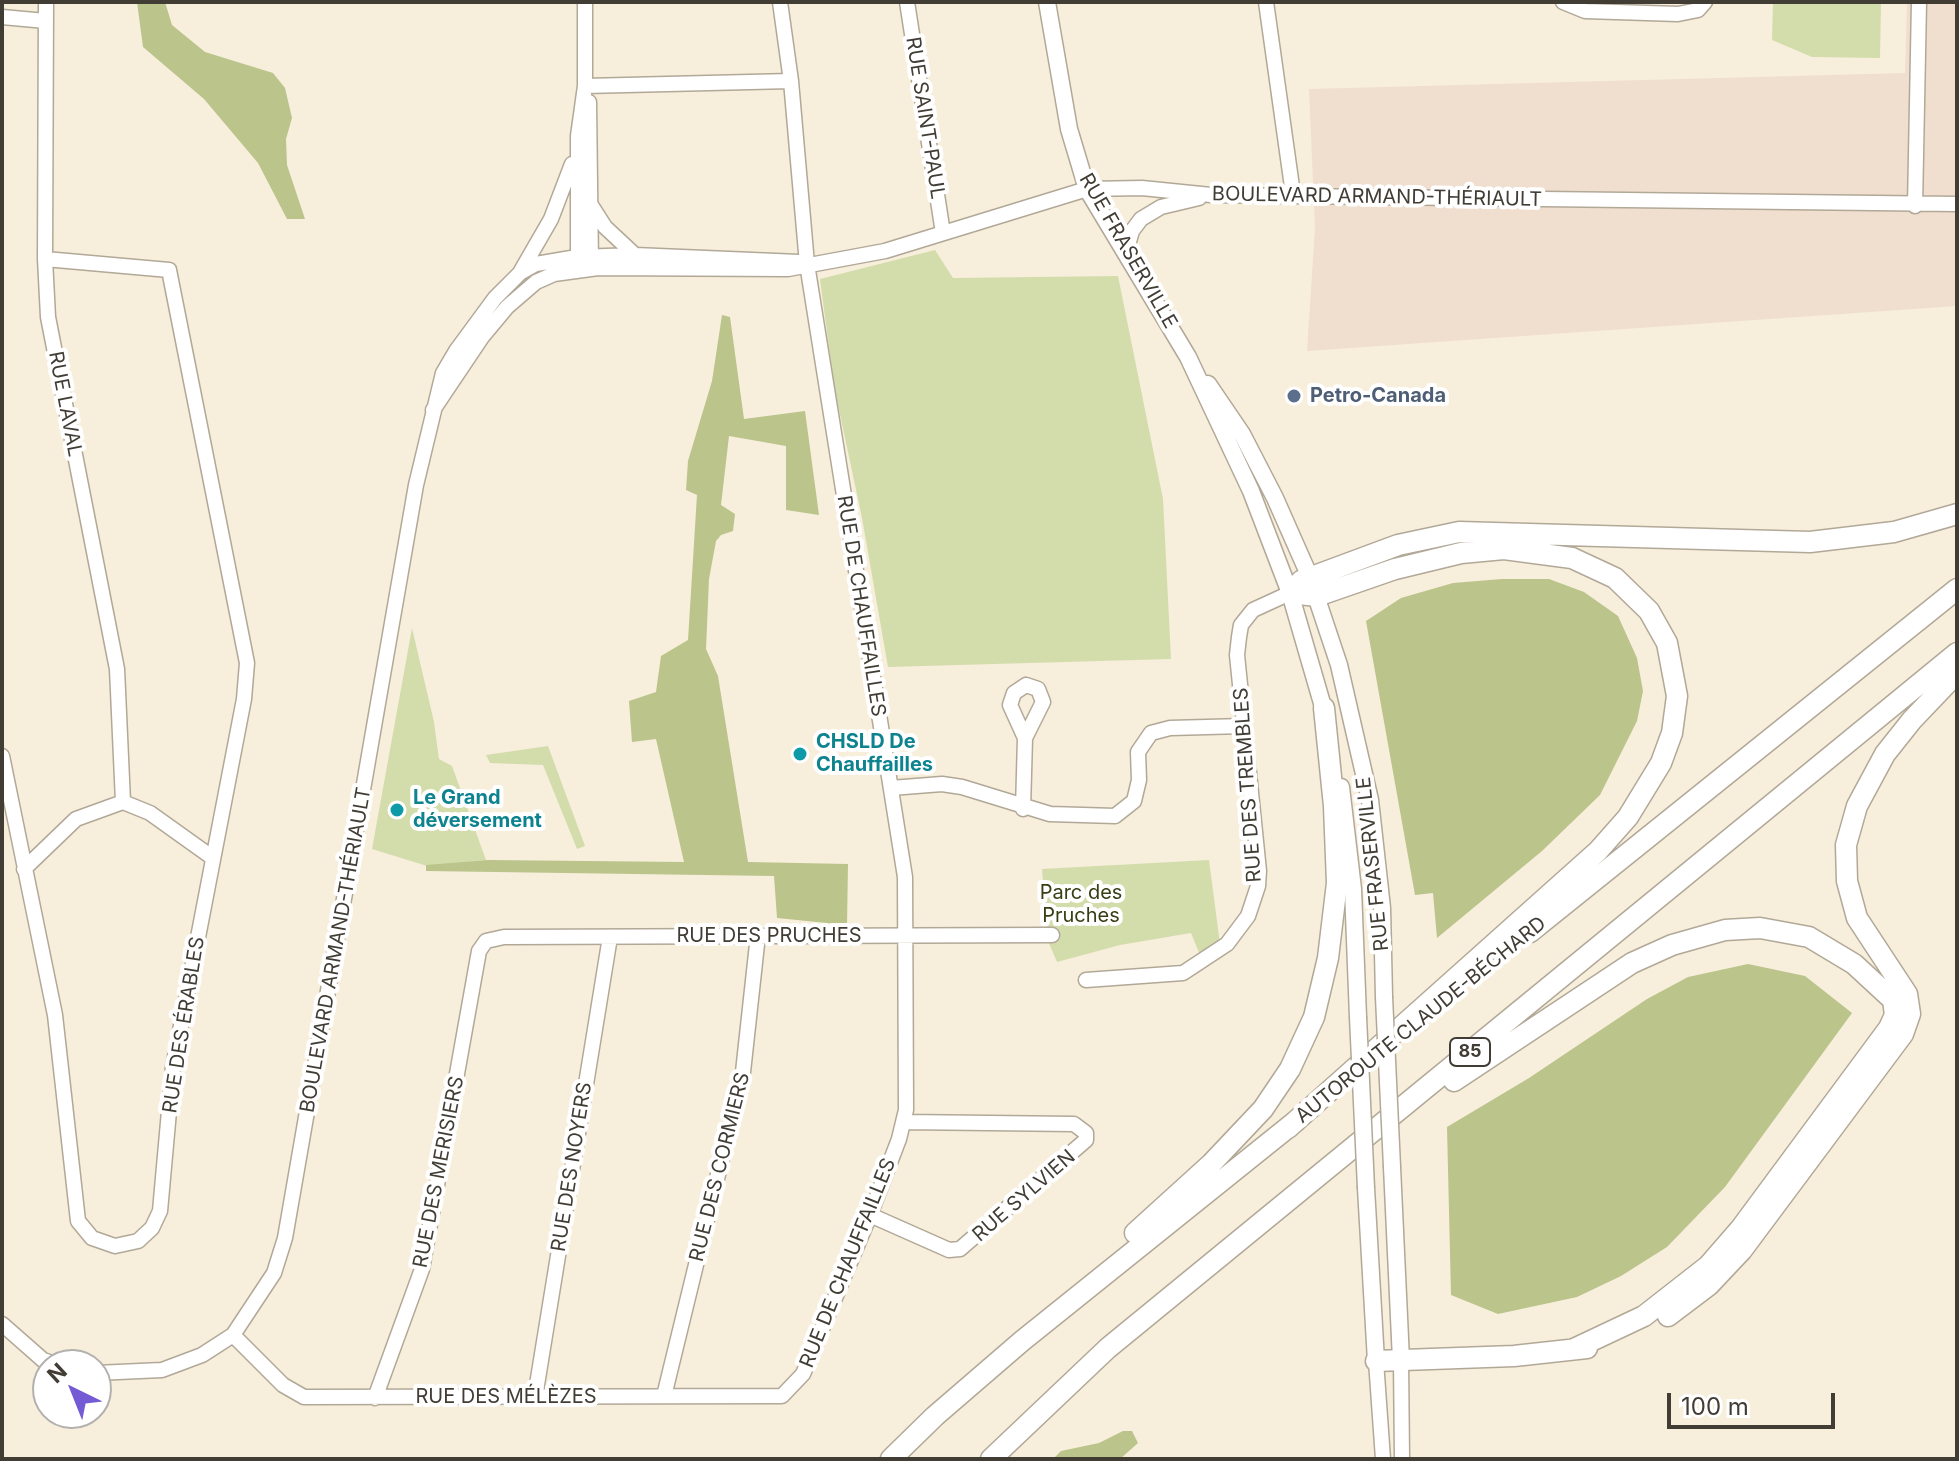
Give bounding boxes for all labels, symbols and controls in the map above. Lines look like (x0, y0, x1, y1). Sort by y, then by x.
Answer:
street label: RUE SAINT-PAUL (900, 35, 950, 201)
street label: RUE FRASERVILLE (1074, 169, 1182, 333)
street label: BOULEVARD ARMAND-THÉRIAULT (1212, 182, 1542, 212)
street label: RUE LAVAL (43, 349, 87, 459)
place label: Petro-Canada (1310, 384, 1446, 408)
marker: Petro-Canada (1285, 387, 1303, 405)
street label: RUE DE CHAUFFAILLES (832, 494, 890, 718)
street label: RUE DES TREMBLES (1229, 687, 1267, 883)
place label: CHSLD De Chauffailles (816, 730, 933, 777)
marker: CHSLD De Chauffailles (791, 745, 809, 763)
street label: RUE FRASERVILLE (1352, 776, 1394, 952)
street label: BOULEVARD ARMAND-THÉRIAULT (296, 785, 376, 1115)
place label: Le Grand déversement (413, 786, 542, 833)
marker: Le Grand déversement (388, 801, 406, 819)
park label: Parc des Pruches (1040, 881, 1122, 928)
street label: AUTOROUTE CLAUDE-BÉCHARD (1291, 912, 1551, 1128)
street label: RUE DES PRUCHES (676, 924, 862, 948)
street label: RUE DES ÉRABLES (158, 935, 210, 1115)
road number: 85 (1450, 1038, 1490, 1066)
street label: RUE DES CORMIERS (685, 1070, 755, 1264)
street label: RUE DES MERISIERS (409, 1074, 469, 1270)
street label: RUE DES NOYERS (547, 1081, 597, 1253)
street label: RUE SYLVIEN (968, 1145, 1080, 1247)
street label: RUE DE CHAUFFAILLES (795, 1155, 901, 1371)
north arrow (32, 1349, 112, 1429)
text: N (42, 1358, 72, 1388)
scale bar (1671, 1377, 1839, 1427)
street label: RUE DES MÉLÈZES (415, 1385, 597, 1409)
text: 100 m (1681, 1392, 1749, 1421)

